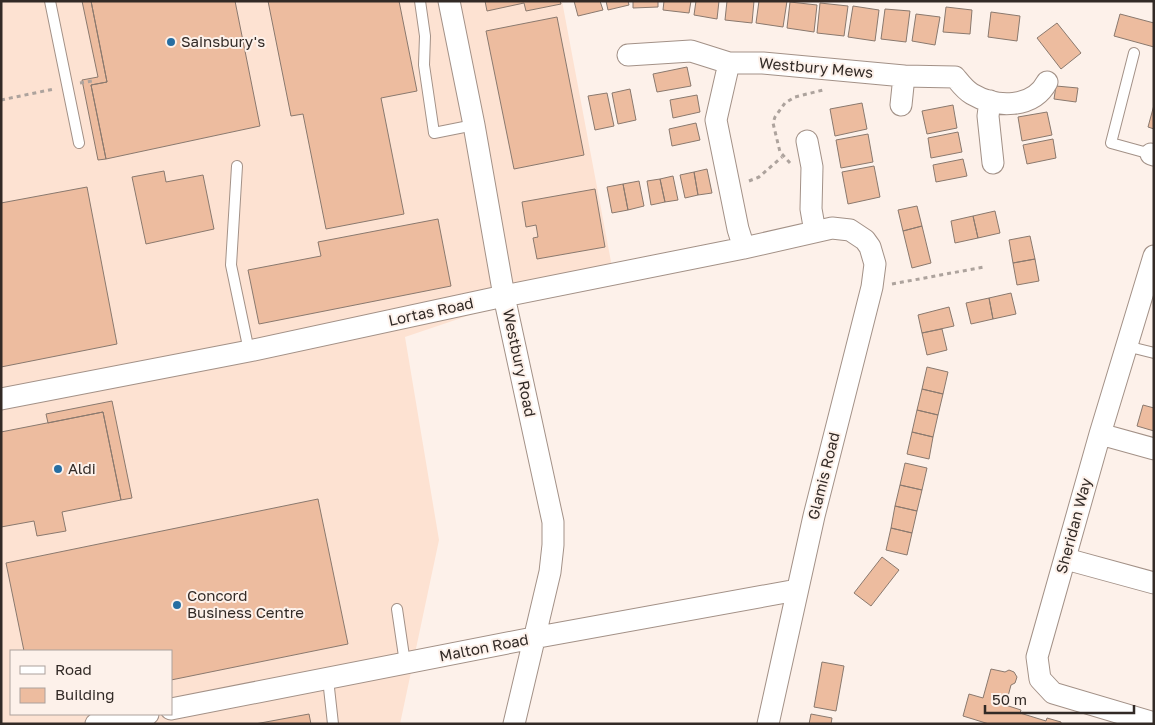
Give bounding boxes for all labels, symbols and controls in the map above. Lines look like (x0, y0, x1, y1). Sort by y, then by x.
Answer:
place label: Sainsbury's (181, 32, 265, 50)
marker: Sainsbury's (165, 36, 177, 48)
street label: Westbury Mews (758, 53, 874, 81)
street label: Lortas Road (387, 293, 475, 329)
street label: Westbury Road (500, 307, 540, 418)
street label: Glamis Road (803, 430, 843, 521)
place label: Aldi (68, 459, 96, 477)
marker: Aldi (52, 463, 64, 475)
street label: Sheridan Way (1052, 475, 1095, 576)
place label: Concord Business Centre (187, 586, 304, 621)
marker: Concord Business Centre (171, 599, 183, 611)
street label: Malton Road (438, 630, 530, 664)
legend (10, 650, 172, 715)
text: Road (55, 660, 92, 678)
scale bar (985, 682, 1134, 714)
text: Building (55, 685, 115, 703)
text: 50 m (992, 690, 1027, 708)

